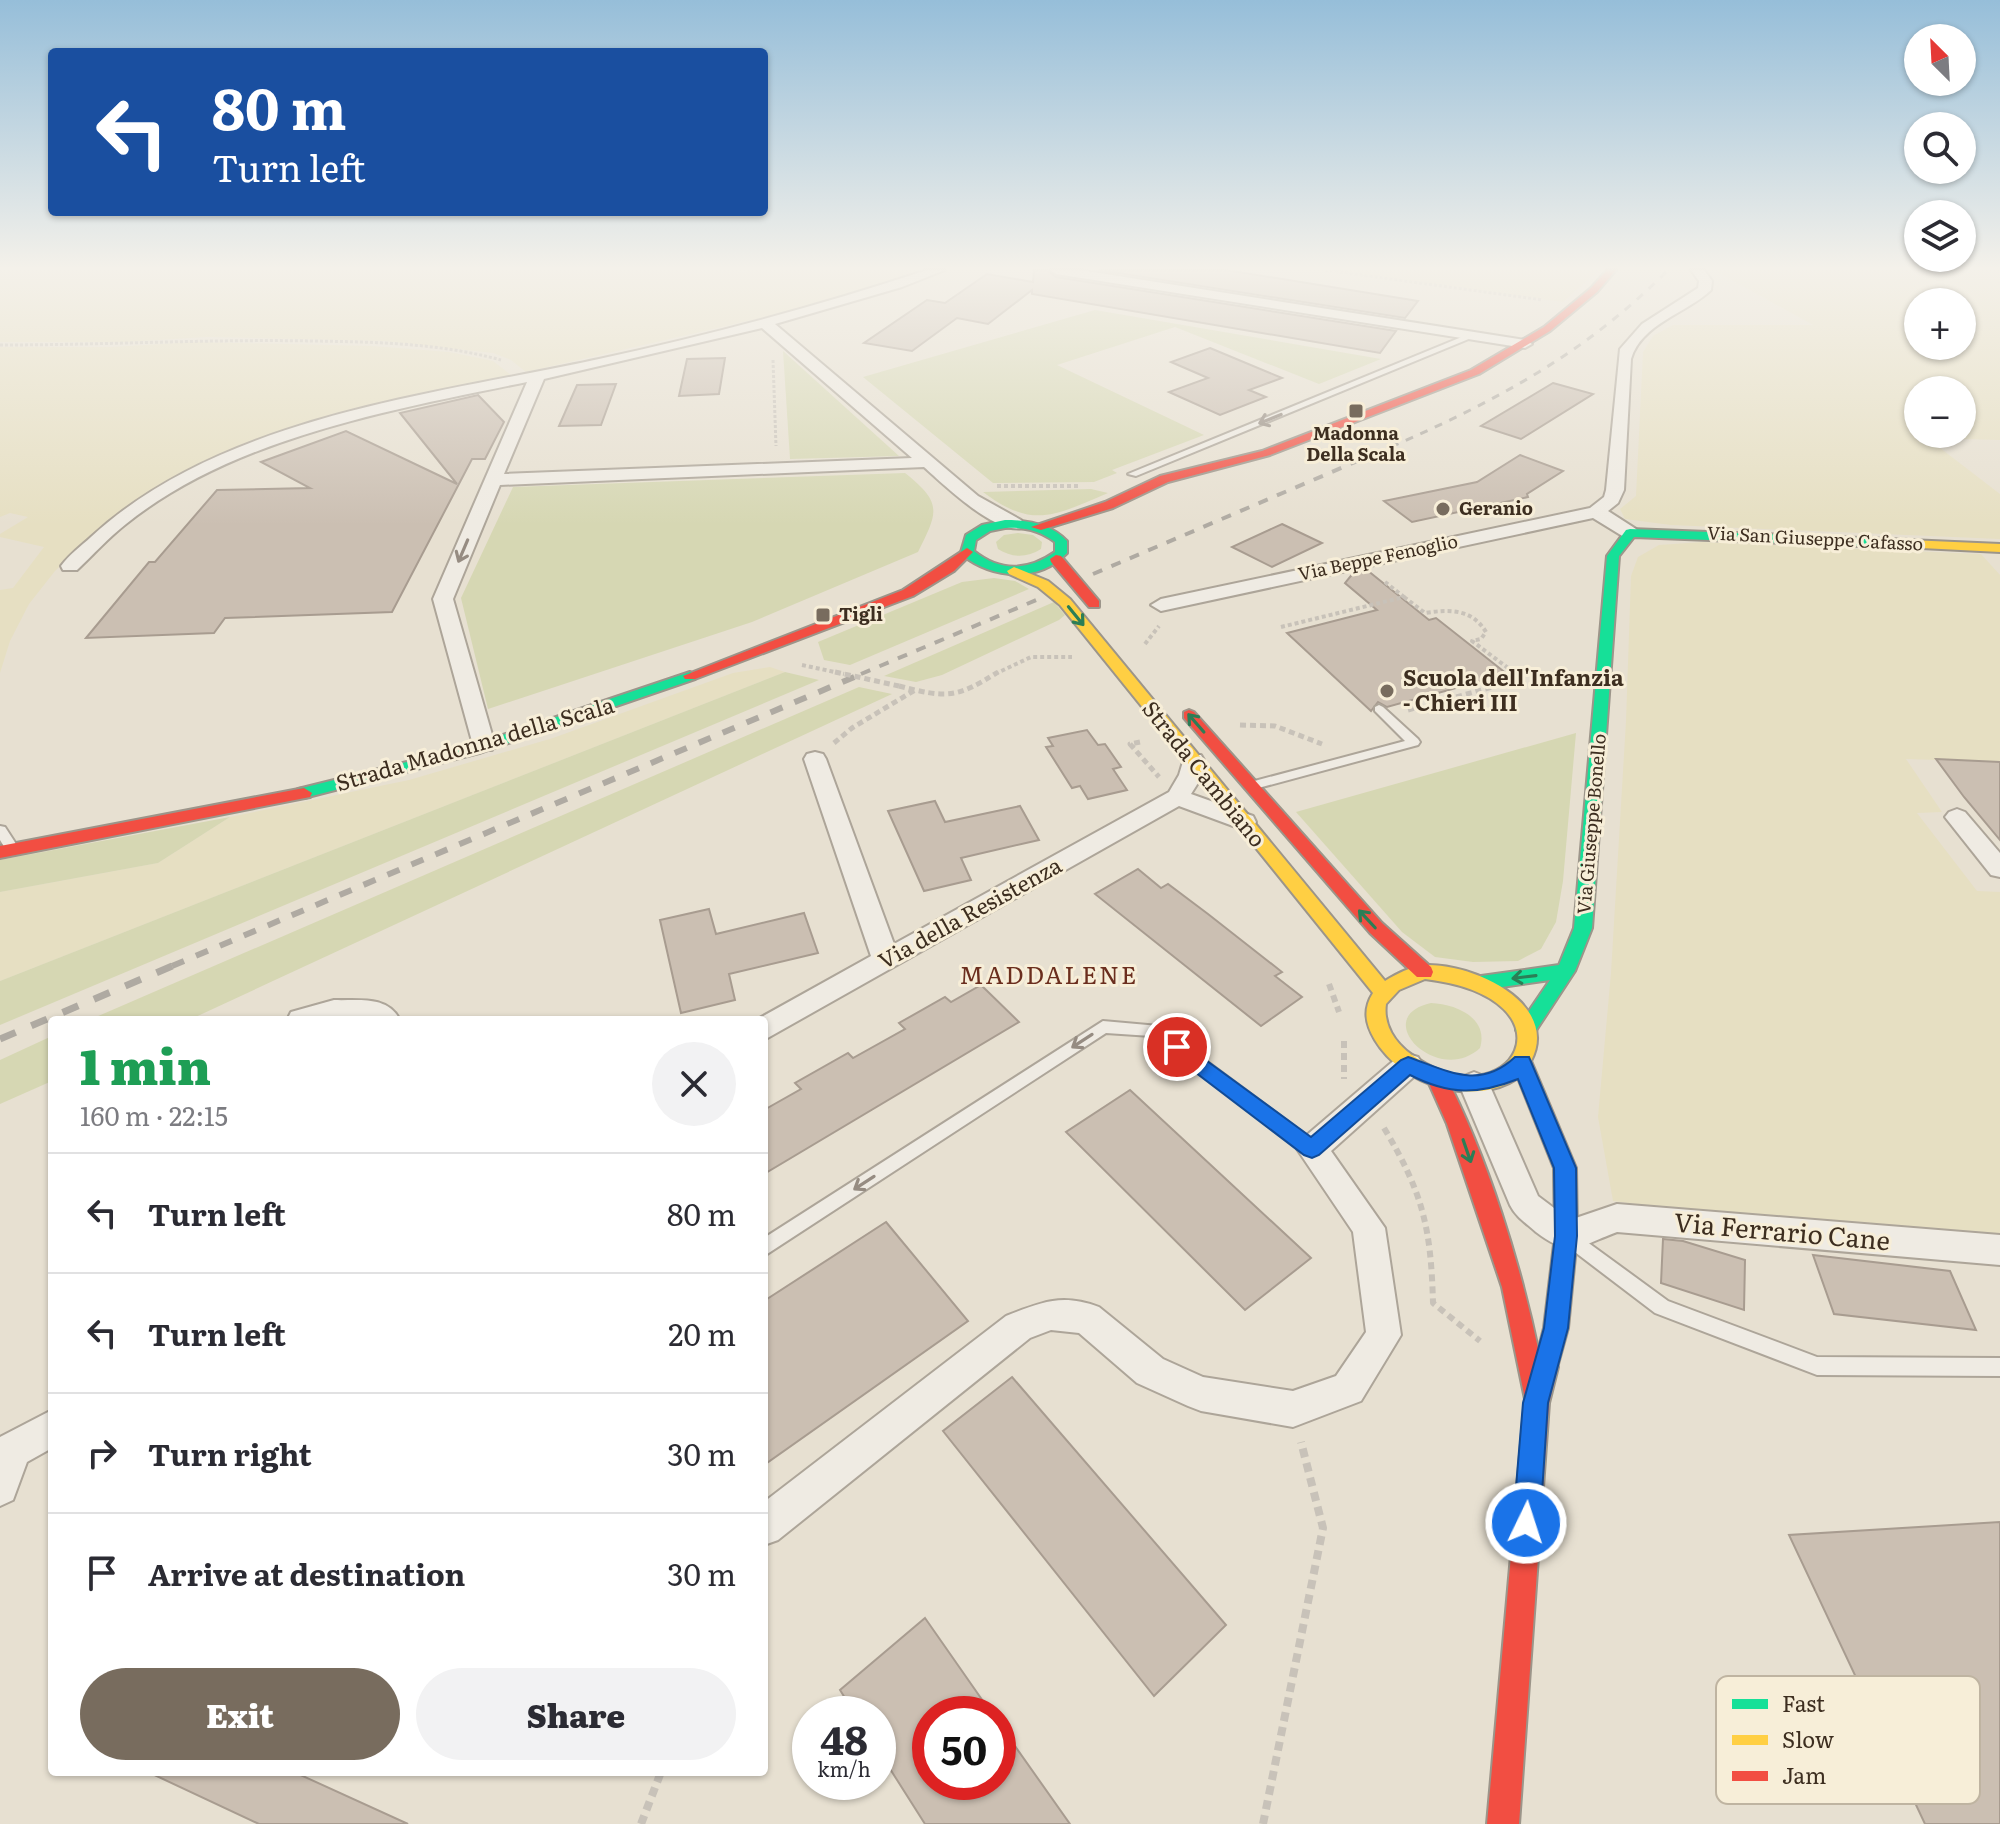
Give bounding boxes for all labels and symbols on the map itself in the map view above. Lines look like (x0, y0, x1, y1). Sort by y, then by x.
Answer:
north arrow (1904, 24, 1976, 96)
marker: Madonna Della Scala (1347, 402, 1365, 420)
one-way arrow (1258, 413, 1283, 427)
place label: Madonna Della Scala (1306, 419, 1406, 467)
place label: Geranio (1459, 494, 1533, 521)
marker: Geranio (1434, 500, 1452, 518)
street label: Via San Giuseppe Cafasso (1706, 518, 1924, 557)
street label: Via Beppe Fenoglio (1295, 526, 1460, 587)
one-way arrow (455, 539, 470, 563)
place label: Tigli (839, 600, 883, 627)
one-way arrow (1067, 605, 1085, 625)
marker: Tigli (814, 606, 832, 624)
place label: Scuola dell'Infanzia - Chieri III (1403, 660, 1624, 718)
marker: Scuola dell'Infanzia - Chieri III (1378, 682, 1396, 700)
street label: Strada Madonna della Scala (332, 687, 618, 798)
street label: Strada Cambiano (1136, 693, 1275, 854)
one-way arrow (1187, 713, 1205, 734)
street label: Via Giuseppe Bonello (1569, 732, 1612, 915)
street label: Via della Resistenza (871, 847, 1067, 976)
one-way arrow (1359, 909, 1377, 929)
district label: MADDALENE (960, 956, 1138, 991)
one-way arrow (1511, 970, 1537, 985)
pin (1143, 1013, 1211, 1081)
one-way arrow (1071, 1033, 1094, 1049)
one-way arrow (1461, 1138, 1476, 1163)
one-way arrow (853, 1175, 876, 1191)
street label: Via Ferrario Cane (1673, 1201, 1892, 1258)
position arrow (1484, 1481, 1568, 1565)
legend (1716, 1676, 1980, 1804)
text: Fast (1782, 1686, 1825, 1719)
speed limit sign: 50 (912, 1696, 1016, 1800)
text: Slow (1782, 1722, 1834, 1755)
text: Jam (1782, 1758, 1826, 1791)

